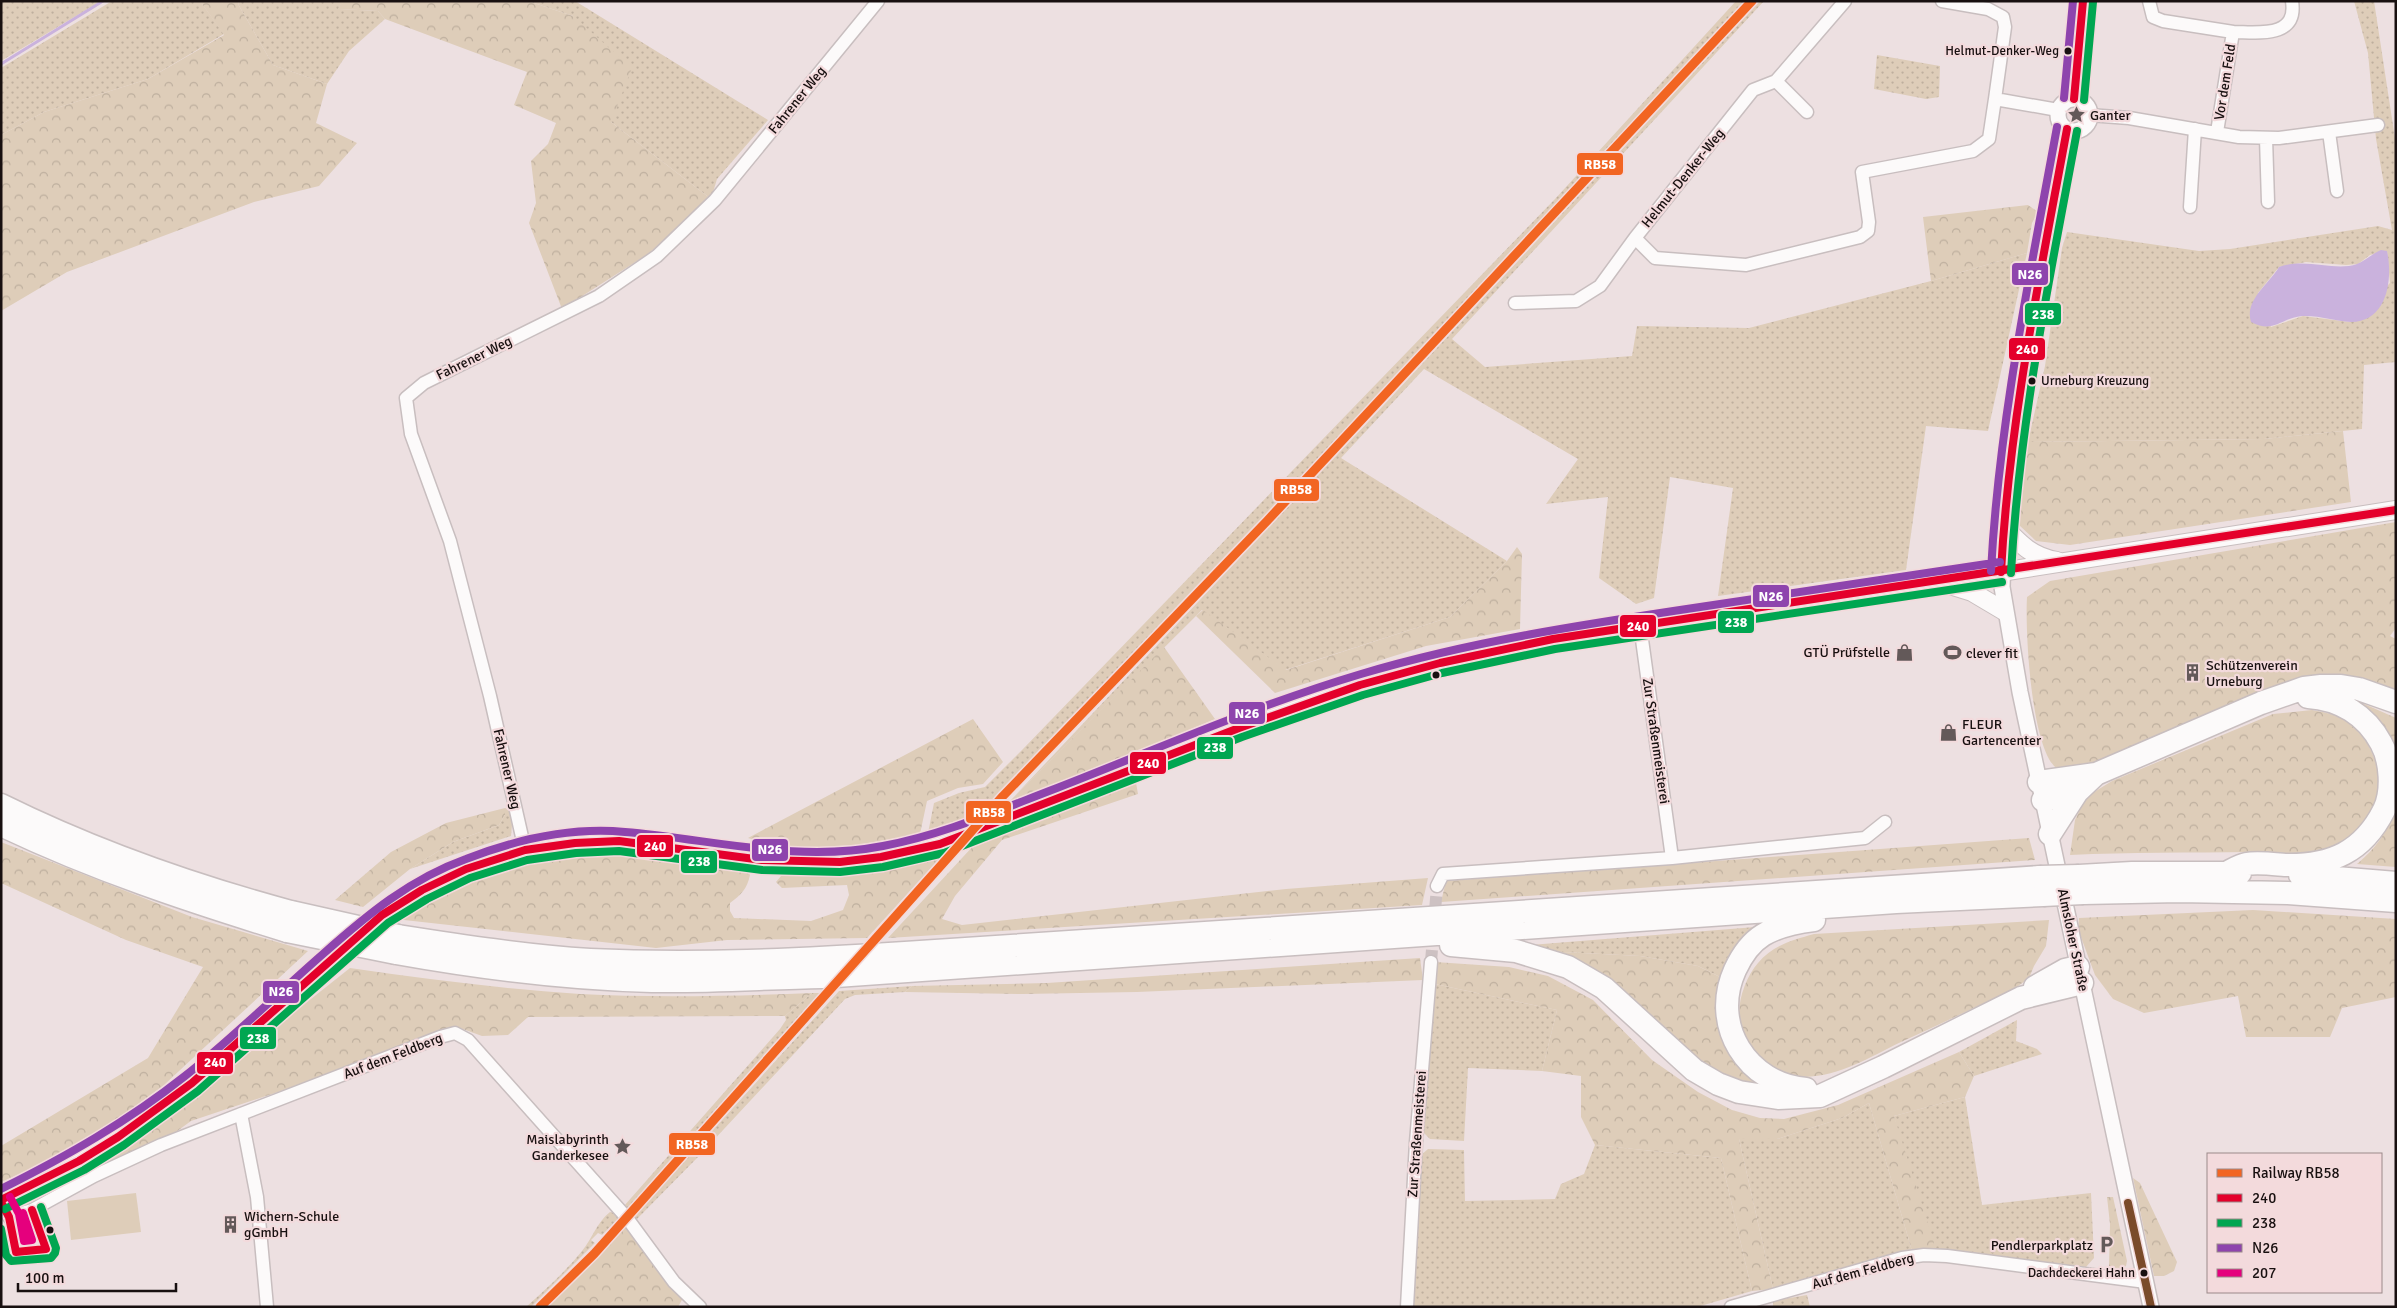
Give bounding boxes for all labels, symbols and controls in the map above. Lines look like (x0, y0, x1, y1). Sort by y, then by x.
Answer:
place label: Helmut-Denker-Weg (1945, 43, 2059, 59)
street label: Vor dem Feld (2211, 43, 2239, 121)
marker: Helmut-Denker-Weg (2063, 46, 2073, 56)
street label: Fahrener Weg (765, 63, 829, 137)
place icon: Ganter (2066, 105, 2086, 125)
place label: Ganter (2090, 107, 2132, 124)
street label: Helmut-Denker-Weg (1638, 125, 1728, 231)
line badge: RB58 (1576, 152, 1624, 176)
text: RB58 (1584, 156, 1617, 173)
line badge: N26 (2011, 262, 2049, 286)
text: N26 (2018, 266, 2043, 283)
line badge: 238 (2024, 302, 2062, 326)
text: 238 (2032, 306, 2055, 323)
street label: Fahrener Weg (433, 332, 515, 384)
line badge: 240 (2008, 337, 2046, 361)
text: 240 (2016, 341, 2039, 358)
place label: Urneburg Kreuzung (2041, 373, 2149, 389)
marker: Urneburg Kreuzung (2027, 376, 2037, 386)
line badge: RB58 (1273, 478, 1320, 502)
text: RB58 (1280, 481, 1313, 498)
line badge: N26 (1752, 584, 1790, 608)
text: N26 (1759, 588, 1784, 605)
line badge: 238 (1717, 610, 1755, 634)
line badge: 240 (1619, 614, 1657, 638)
text: 238 (1725, 614, 1748, 631)
text: 240 (1627, 618, 1650, 635)
shop icon: GTÜ Prüfstelle (1894, 642, 1914, 662)
sports icon: clever fit (1942, 643, 1962, 663)
place label: GTÜ Prüfstelle (1804, 644, 1890, 661)
place label: clever fit (1966, 645, 2018, 662)
place label: Schützenverein Urneburg (2206, 657, 2298, 690)
building icon: Schützenverein Urneburg (2182, 663, 2202, 683)
unlabelled marker (1431, 670, 1441, 680)
street label: Zur Straßenmeisterei (1639, 677, 1673, 805)
line badge: N26 (1228, 701, 1266, 725)
text: N26 (1235, 705, 1260, 722)
place label: FLEUR Gartencenter (1962, 716, 2042, 749)
shop icon: FLEUR Gartencenter (1938, 722, 1958, 742)
street label: Fahrener Weg (489, 727, 525, 811)
line badge: 238 (1196, 736, 1234, 760)
text: 238 (1204, 739, 1227, 756)
line badge: 240 (1129, 751, 1167, 775)
text: 240 (1137, 755, 1160, 772)
line badge: RB58 (965, 800, 1012, 824)
text: RB58 (973, 804, 1006, 821)
line badge: 240 (636, 834, 674, 858)
text: 240 (644, 838, 667, 855)
line badge: N26 (751, 838, 789, 862)
text: N26 (758, 841, 783, 858)
line badge: 238 (680, 850, 718, 874)
text: 238 (688, 853, 711, 870)
street label: Almsloher Straße (2054, 887, 2092, 993)
line badge: N26 (262, 980, 300, 1004)
text: N26 (269, 983, 294, 1000)
line badge: 238 (239, 1026, 277, 1050)
street label: Auf dem Feldberg (341, 1029, 445, 1083)
text: 238 (247, 1030, 270, 1047)
line badge: 240 (196, 1051, 234, 1075)
text: 240 (204, 1054, 227, 1071)
street label: Zur Straßenmeisterei (1404, 1070, 1430, 1198)
place label: Maislabyrinth Ganderkesee (526, 1131, 609, 1164)
line badge: RB58 (668, 1132, 716, 1156)
text: RB58 (676, 1136, 709, 1153)
place icon: Maislabyrinth Ganderkesee (613, 1137, 633, 1157)
legend (2207, 1153, 2382, 1293)
text: Railway RB58 (2252, 1164, 2340, 1182)
text: 240 (2252, 1189, 2276, 1207)
place label: Wichern-Schule gGmbH (244, 1208, 339, 1241)
building icon: Wichern-Schule gGmbH (220, 1214, 240, 1234)
text: 238 (2252, 1214, 2276, 1232)
unlabelled marker (45, 1225, 55, 1235)
parking icon: Pendlerparkplatz (2097, 1235, 2117, 1255)
place label: Pendlerparkplatz (1991, 1237, 2093, 1254)
text: N26 (2252, 1239, 2278, 1257)
street label: Auf dem Feldberg (1810, 1249, 1916, 1293)
scale bar (18, 1260, 175, 1292)
text: 207 (2252, 1264, 2276, 1282)
place label: Dachdeckerei Hahn (2028, 1265, 2135, 1281)
marker: Dachdeckerei Hahn (2139, 1268, 2149, 1278)
text: 100 m (25, 1269, 65, 1287)

